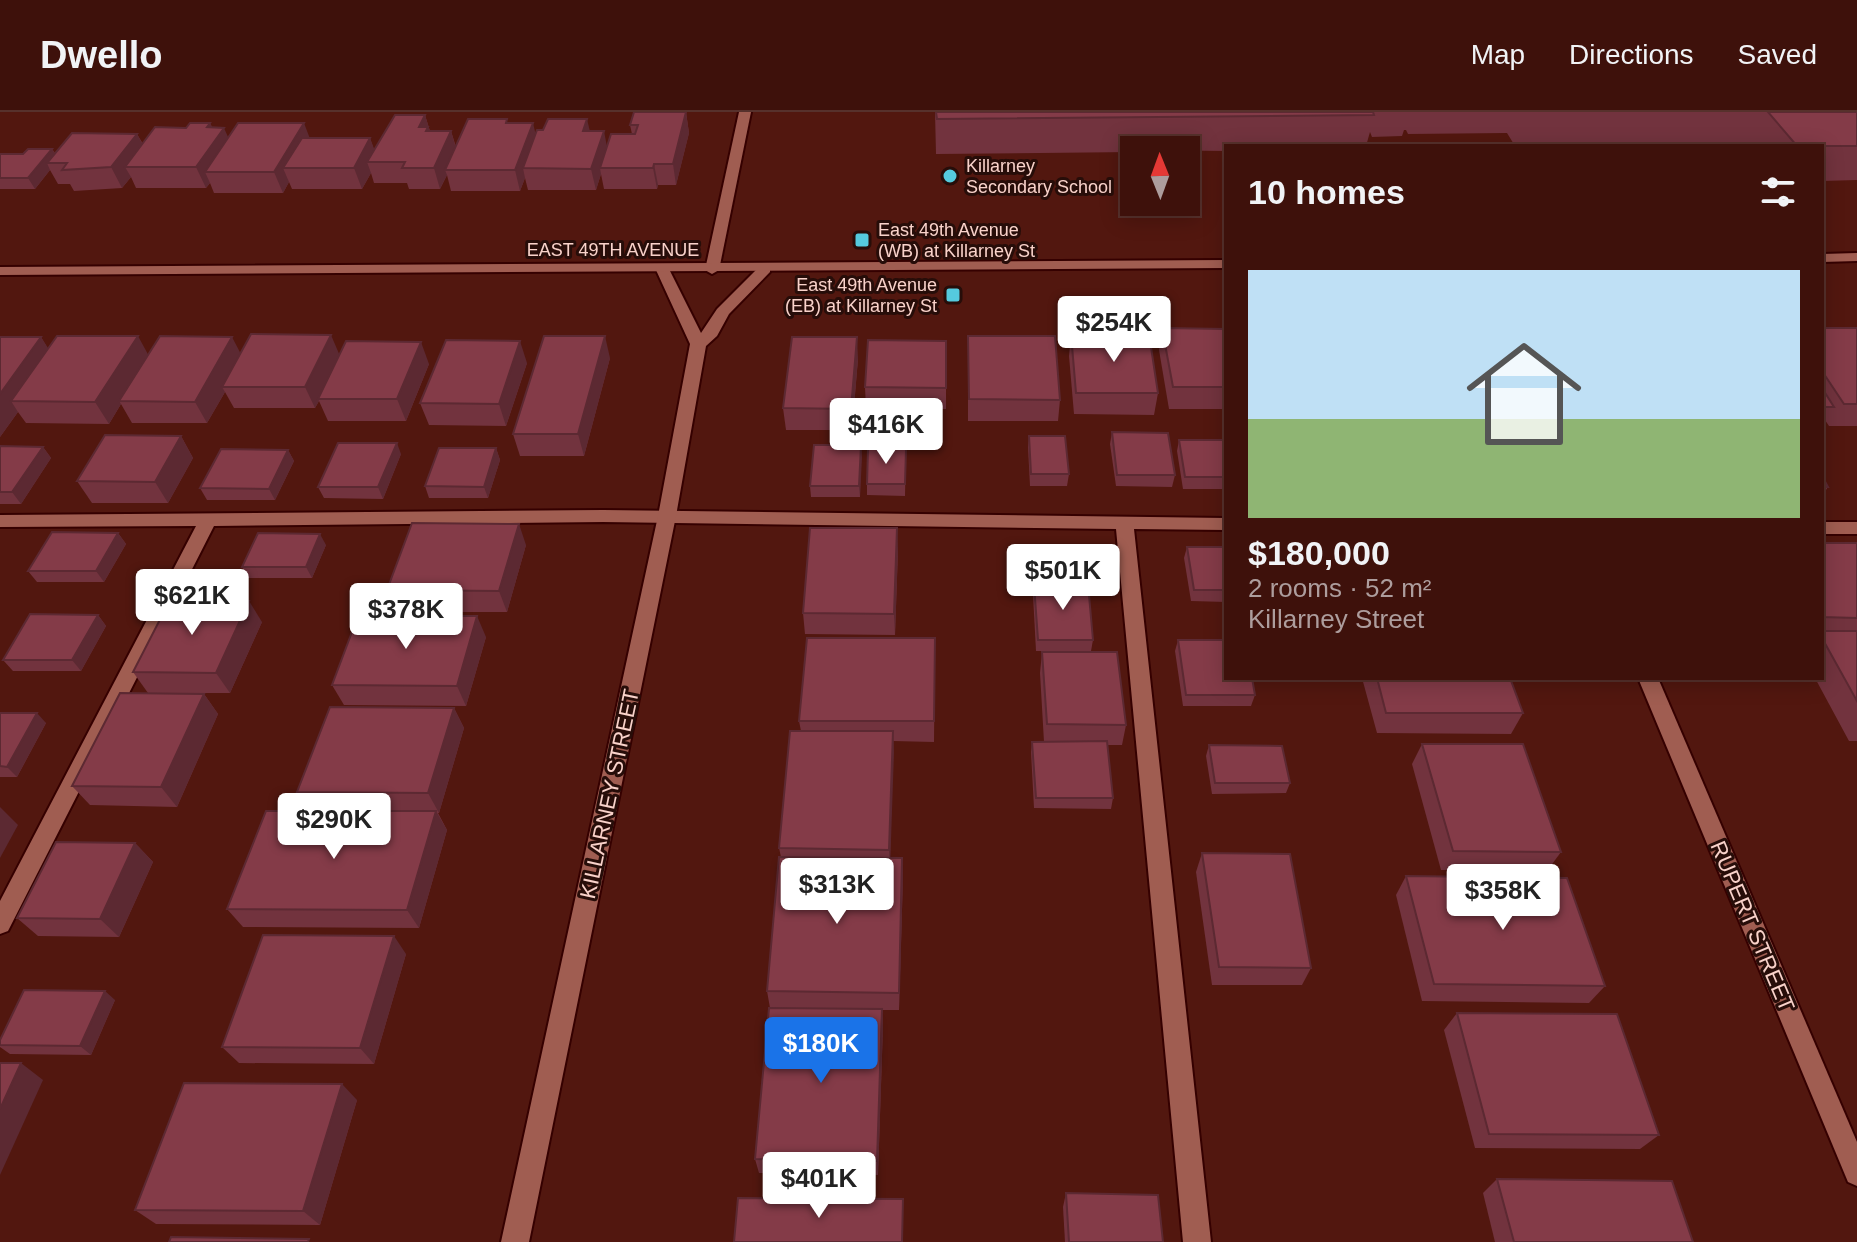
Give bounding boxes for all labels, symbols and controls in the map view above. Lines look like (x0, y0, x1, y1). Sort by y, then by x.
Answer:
text: Dwello (40, 34, 162, 76)
text: Map (1471, 39, 1525, 70)
text: Directions (1569, 39, 1694, 70)
text: Saved (1738, 39, 1817, 70)
north arrow (1120, 136, 1200, 216)
map controls (1120, 136, 1200, 216)
place label: Killarney Secondary School (966, 156, 1112, 197)
marker: Killarney Secondary School (941, 167, 959, 185)
icon: filters (1756, 170, 1800, 214)
text: 10 homes (1248, 173, 1405, 211)
place label: East 49th Avenue (WB) at Killarney St (878, 220, 1035, 261)
marker: East 49th Avenue (WB) at Killarney St (853, 231, 871, 249)
street label: EAST 49TH AVENUE (527, 240, 699, 260)
place label: East 49th Avenue (EB) at Killarney St (785, 275, 937, 316)
marker: East 49th Avenue (EB) at Killarney St (944, 286, 962, 304)
pin: $254K (1058, 296, 1170, 364)
text: $254K (1076, 307, 1152, 337)
icon: home (1452, 322, 1596, 466)
pin: $416K (830, 398, 942, 466)
text: $416K (848, 409, 924, 439)
text: $180,000 (1248, 534, 1390, 572)
pin: $501K (1007, 544, 1119, 612)
text: $501K (1025, 555, 1101, 585)
pin: $621K (136, 569, 248, 637)
text: 2 rooms · 52 m² (1248, 573, 1432, 603)
text: $621K (154, 580, 230, 610)
pin: $378K (350, 583, 462, 651)
text: $378K (368, 594, 444, 624)
text: Killarney Street (1248, 604, 1424, 634)
street label: KILLARNEY STREET (575, 687, 644, 901)
pin: $290K (278, 793, 390, 861)
text: $290K (296, 804, 372, 834)
street label: RUPERT STREET (1705, 837, 1800, 1015)
pin: $313K (781, 858, 893, 926)
pin: $358K (1447, 864, 1559, 932)
text: $313K (799, 869, 875, 899)
text: $358K (1465, 875, 1541, 905)
pin: $180K (765, 1017, 877, 1085)
text: $180K (783, 1028, 859, 1058)
pin: $401K (763, 1152, 875, 1220)
text: $401K (781, 1163, 857, 1193)

